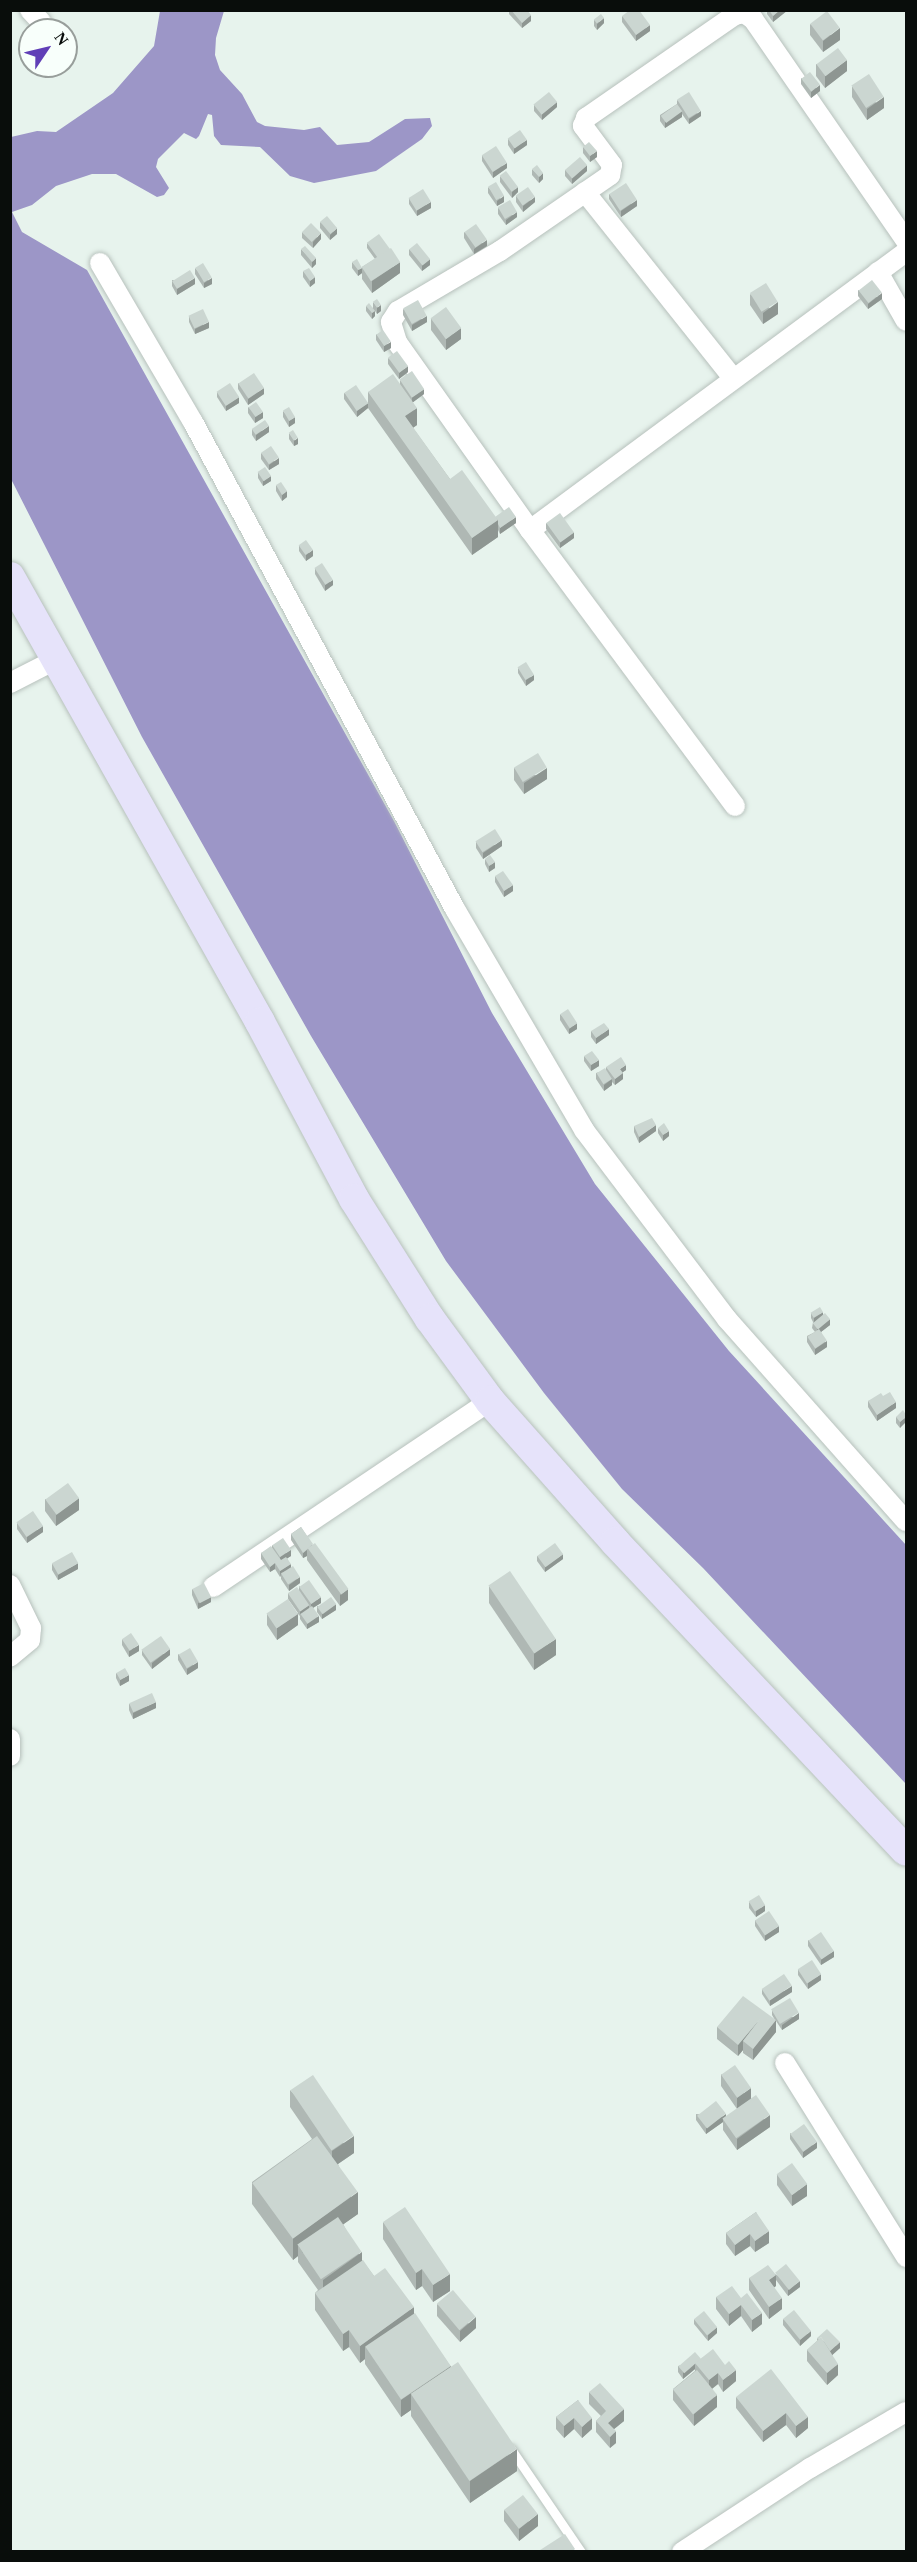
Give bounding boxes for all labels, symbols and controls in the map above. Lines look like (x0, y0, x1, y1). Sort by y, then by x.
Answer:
north arrow (18, 18, 78, 78)
text: N (51, 29, 72, 48)

